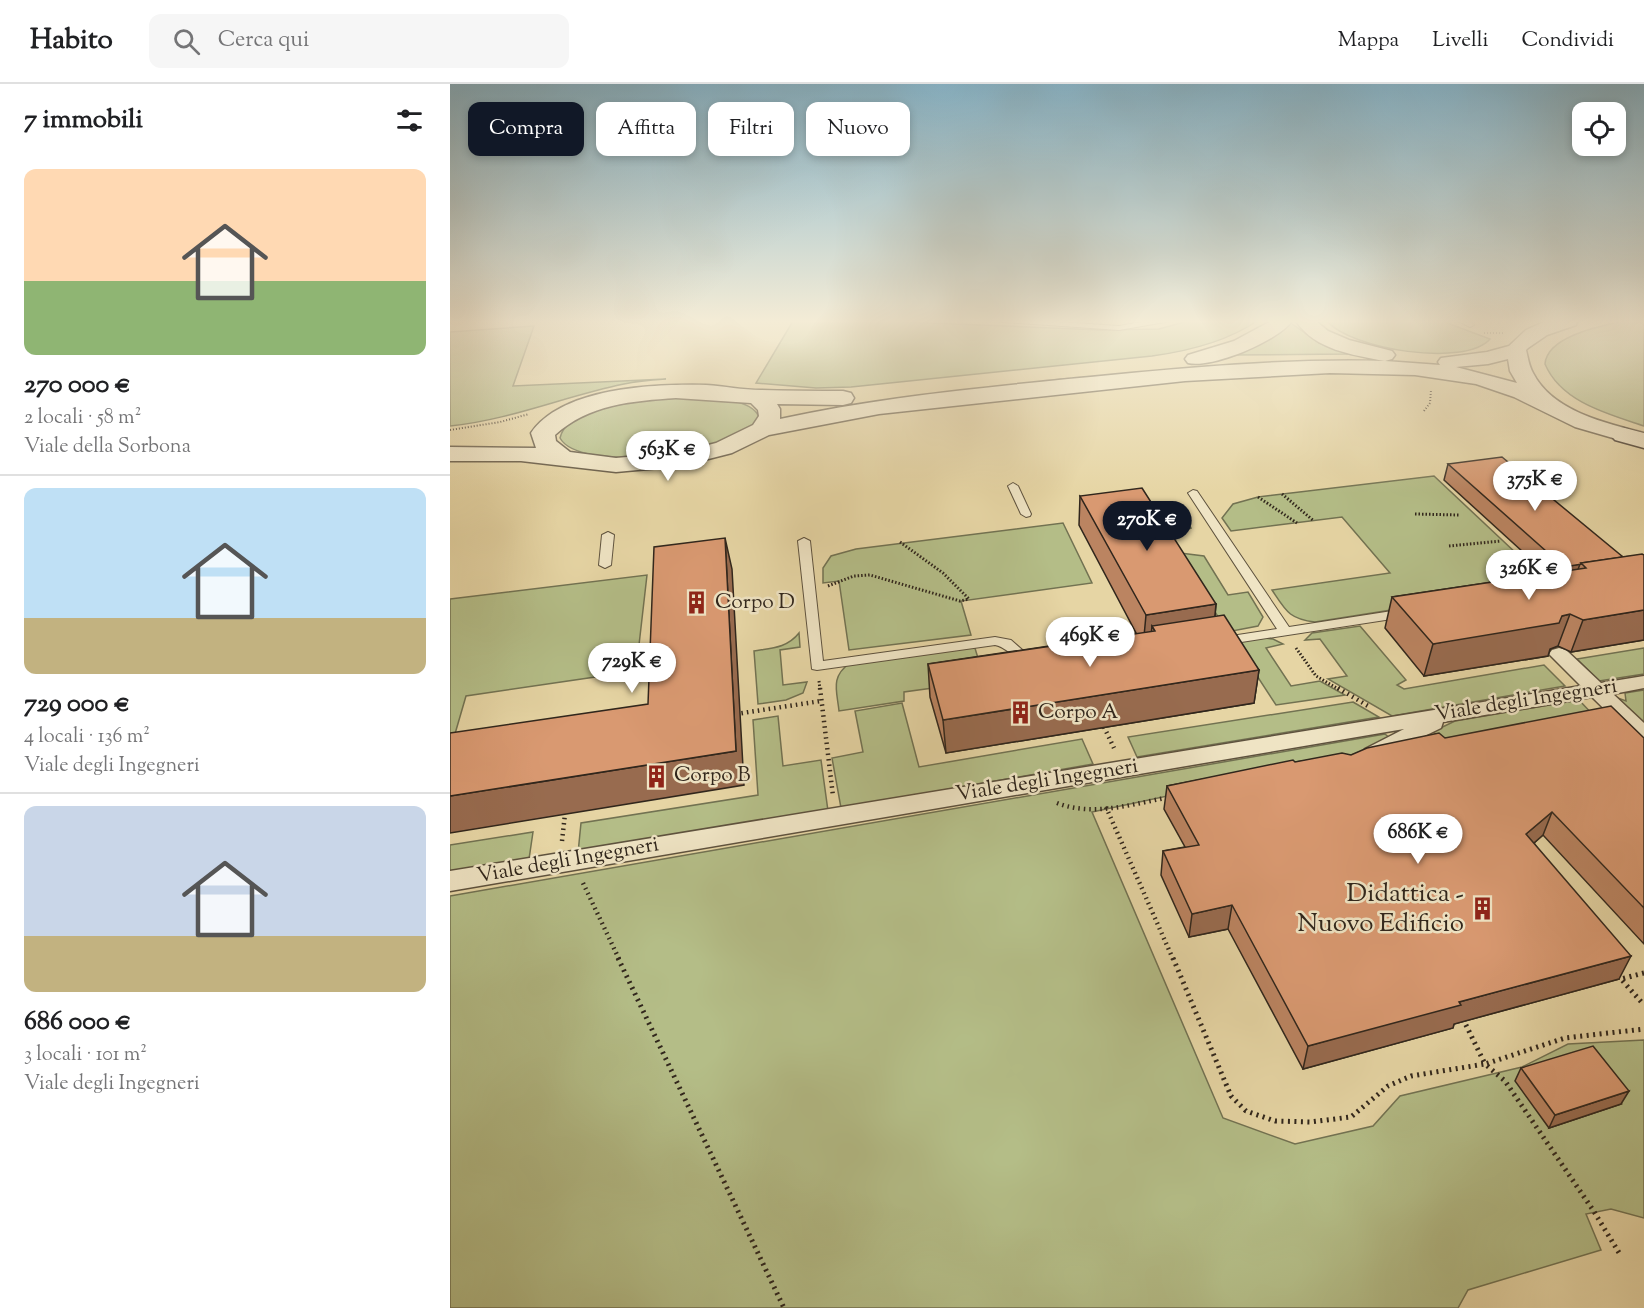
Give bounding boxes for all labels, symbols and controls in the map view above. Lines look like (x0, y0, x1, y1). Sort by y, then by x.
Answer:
search box (149, 14, 569, 68)
text: Habito (30, 21, 113, 61)
icon: search (170, 25, 203, 58)
text: Cerca qui (218, 25, 309, 57)
text: Mappa (1338, 26, 1399, 56)
text: Livelli (1432, 26, 1489, 56)
text: Condividi (1522, 26, 1614, 56)
text: 7 immobili (24, 102, 143, 139)
chip: Compra (468, 102, 584, 156)
chip: Affitta (596, 102, 696, 156)
chip: Filtri (708, 102, 794, 156)
chip: Nuovo (806, 102, 910, 156)
map controls (1572, 102, 1626, 156)
button: locate (1572, 102, 1626, 156)
icon: filters (393, 104, 426, 137)
icon: home (171, 208, 279, 316)
text: 270 000 € (24, 367, 131, 404)
text: 2 locali · 58 m² (24, 404, 141, 433)
pin: 563K € (619, 431, 717, 482)
text: Viale della Sorbona (24, 433, 191, 462)
text: 563K € (640, 436, 696, 465)
pin: 375K € (1486, 461, 1584, 512)
text: 375K € (1507, 466, 1563, 495)
pin: 270K € (1098, 501, 1196, 552)
text: 270K € (1117, 506, 1177, 535)
icon: home (171, 527, 279, 635)
pin: 326K € (1480, 550, 1578, 601)
text: 326K € (1500, 555, 1558, 584)
place label: Corpo D (715, 588, 795, 618)
building icon: Corpo D (684, 590, 710, 616)
pin: 469K € (1041, 617, 1139, 668)
text: 469K € (1060, 622, 1120, 651)
pin: 729K € (583, 643, 681, 694)
text: 729K € (602, 648, 662, 677)
street label: Viale degli Ingegneri (1433, 672, 1619, 730)
text: 729 000 € (24, 686, 130, 723)
place label: Corpo A (1038, 698, 1118, 728)
building icon: Corpo A (1007, 700, 1033, 726)
text: 4 locali · 136 m² (24, 723, 150, 752)
text: Viale degli Ingegneri (24, 752, 200, 781)
street label: Viale degli Ingegneri (954, 752, 1140, 810)
place label: Corpo B (674, 761, 751, 791)
building icon: Corpo B (643, 763, 669, 789)
pin: 686K € (1369, 814, 1467, 865)
text: 686K € (1388, 819, 1448, 848)
street label: Viale degli Ingegneri (475, 830, 661, 892)
icon: home (171, 845, 279, 953)
place label: Didattica - Nuovo Edificio (1297, 876, 1464, 943)
building icon: Didattica - Nuovo Edificio (1469, 896, 1495, 922)
text: 686 000 € (24, 1004, 131, 1041)
text: 3 locali · 101 m² (24, 1041, 147, 1070)
text: Viale degli Ingegneri (24, 1070, 200, 1099)

